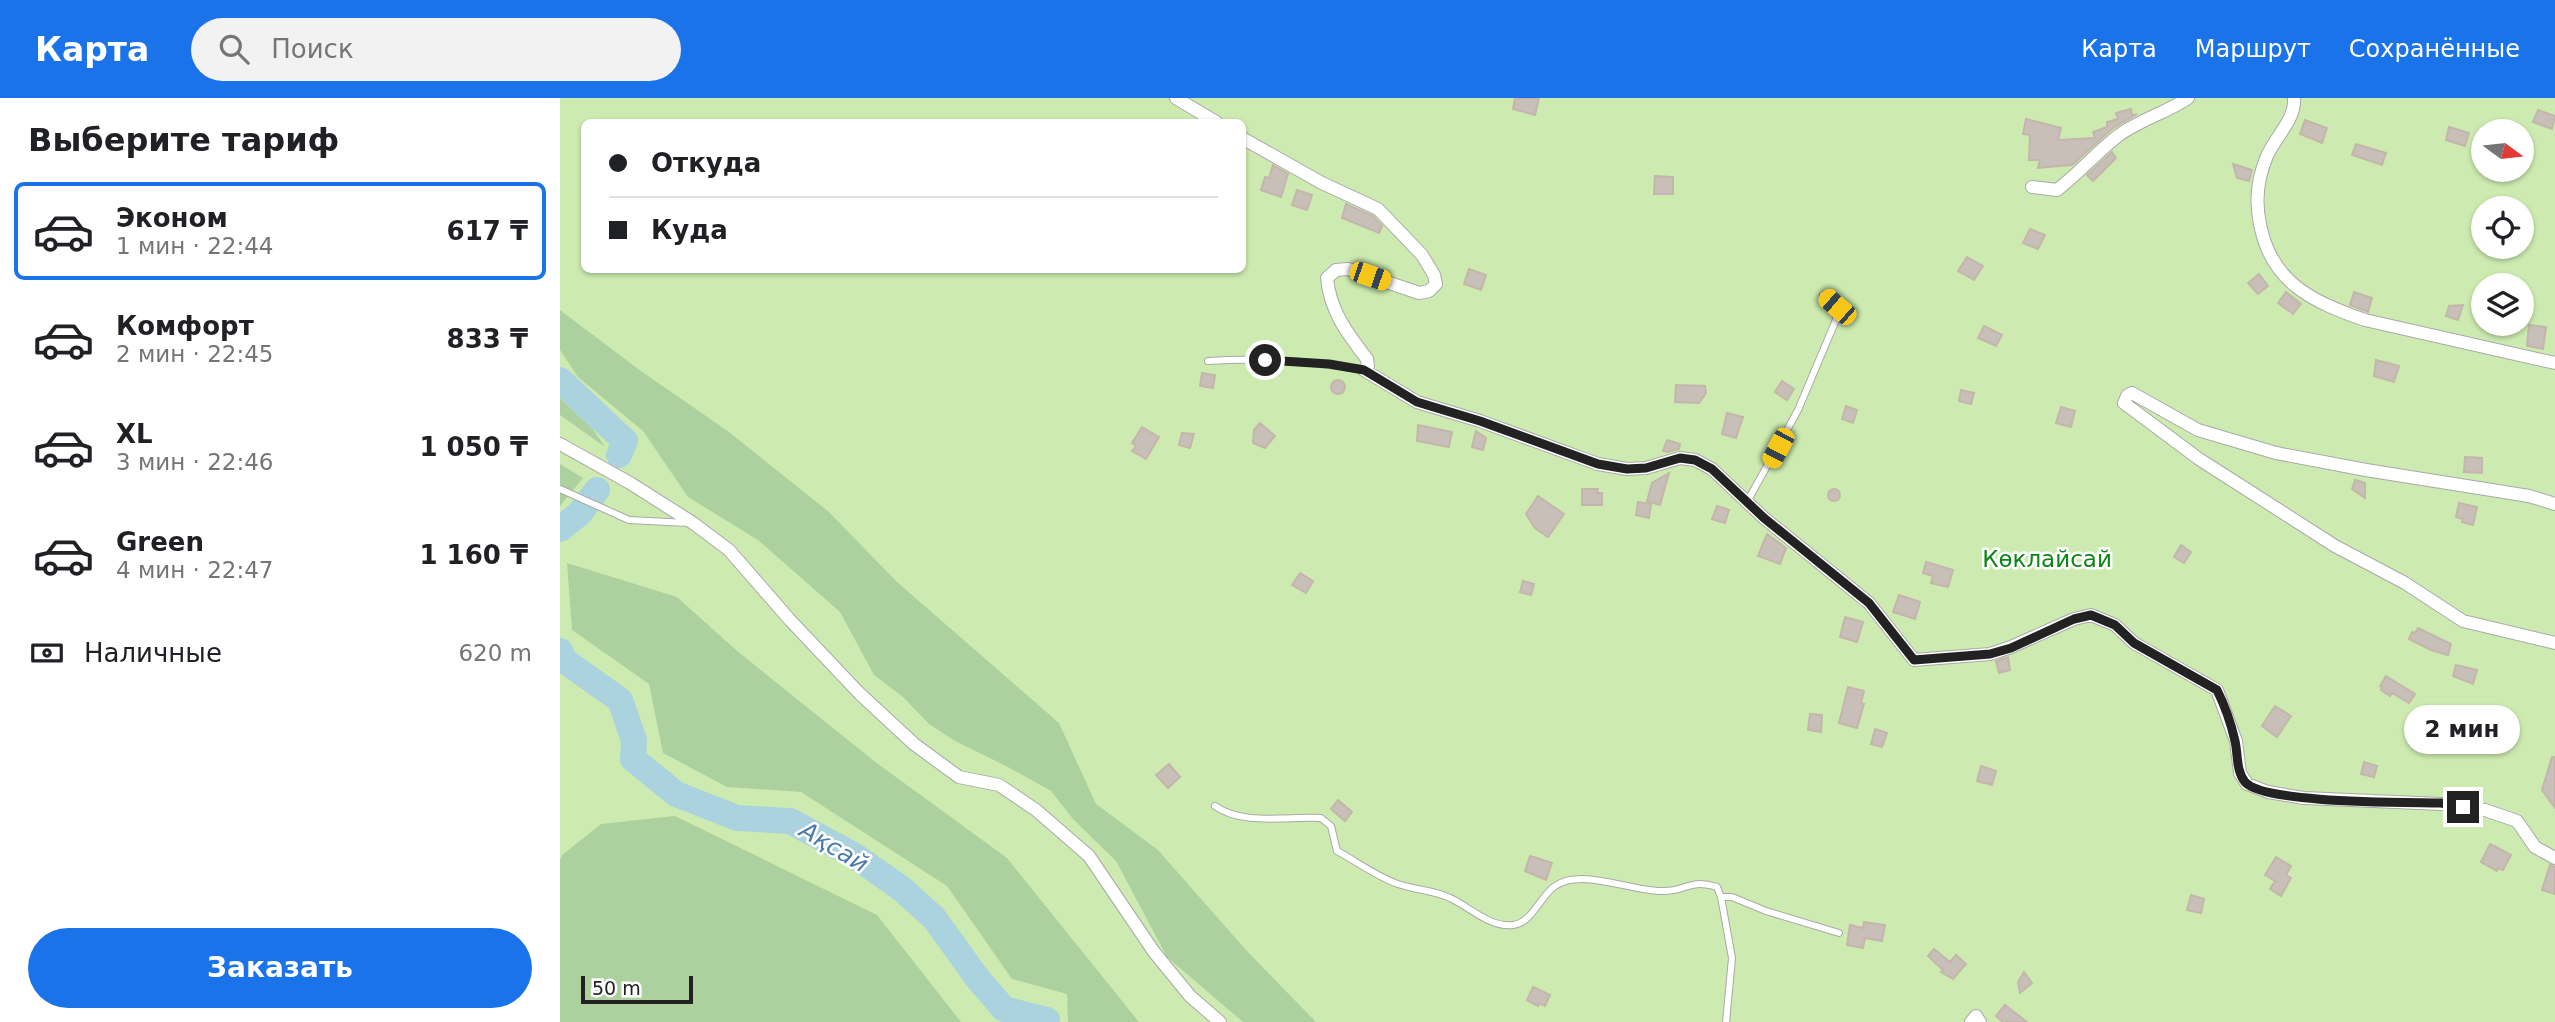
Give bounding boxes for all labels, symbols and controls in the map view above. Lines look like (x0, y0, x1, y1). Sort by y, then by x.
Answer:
search box (191, 18, 681, 81)
text: Карта (35, 30, 149, 69)
icon: search (215, 30, 253, 68)
text: Поиск (271, 34, 354, 64)
text: Карта (2081, 35, 2157, 63)
text: Маршрут (2195, 35, 2311, 63)
text: Сохранённые (2349, 35, 2520, 63)
north arrow (2471, 119, 2534, 182)
map controls (2471, 119, 2534, 336)
text: Выберите тариф (28, 121, 339, 159)
text: Откуда (651, 148, 761, 178)
button: locate (2471, 196, 2534, 259)
icon: car (32, 200, 95, 263)
text: Эконом (116, 203, 228, 233)
text: Куда (651, 215, 728, 245)
text: 617 ₸ (447, 216, 528, 246)
text: 1 мин · 22:44 (116, 233, 274, 259)
car (1347, 259, 1394, 293)
button: layers (2471, 273, 2534, 336)
car (1815, 285, 1860, 329)
icon: car (32, 308, 95, 371)
text: Комфорт (116, 311, 254, 341)
text: 833 ₸ (447, 324, 528, 354)
text: 2 мин · 22:45 (116, 341, 274, 367)
route start (1249, 344, 1281, 376)
icon: car (32, 416, 95, 479)
text: XL (116, 419, 153, 449)
car (1759, 425, 1798, 471)
text: 1 050 ₸ (419, 432, 528, 462)
text: 3 мин · 22:46 (116, 449, 274, 475)
icon: car (32, 524, 95, 587)
text: Green (116, 527, 204, 557)
text: 1 160 ₸ (419, 540, 528, 570)
park label: Көклайсай (1982, 546, 2112, 572)
text: 4 мин · 22:47 (116, 557, 274, 583)
icon: cash (28, 634, 66, 672)
text: Наличные (84, 638, 222, 668)
text: 620 m (458, 640, 532, 666)
callout: 2 мин (2405, 706, 2521, 754)
text: 2 мин (2425, 716, 2499, 742)
route end (2447, 791, 2479, 823)
water label: Ақсай (793, 815, 873, 878)
button: Заказать (28, 928, 532, 1008)
scale bar (581, 973, 693, 1005)
text: 50 m (592, 977, 641, 999)

